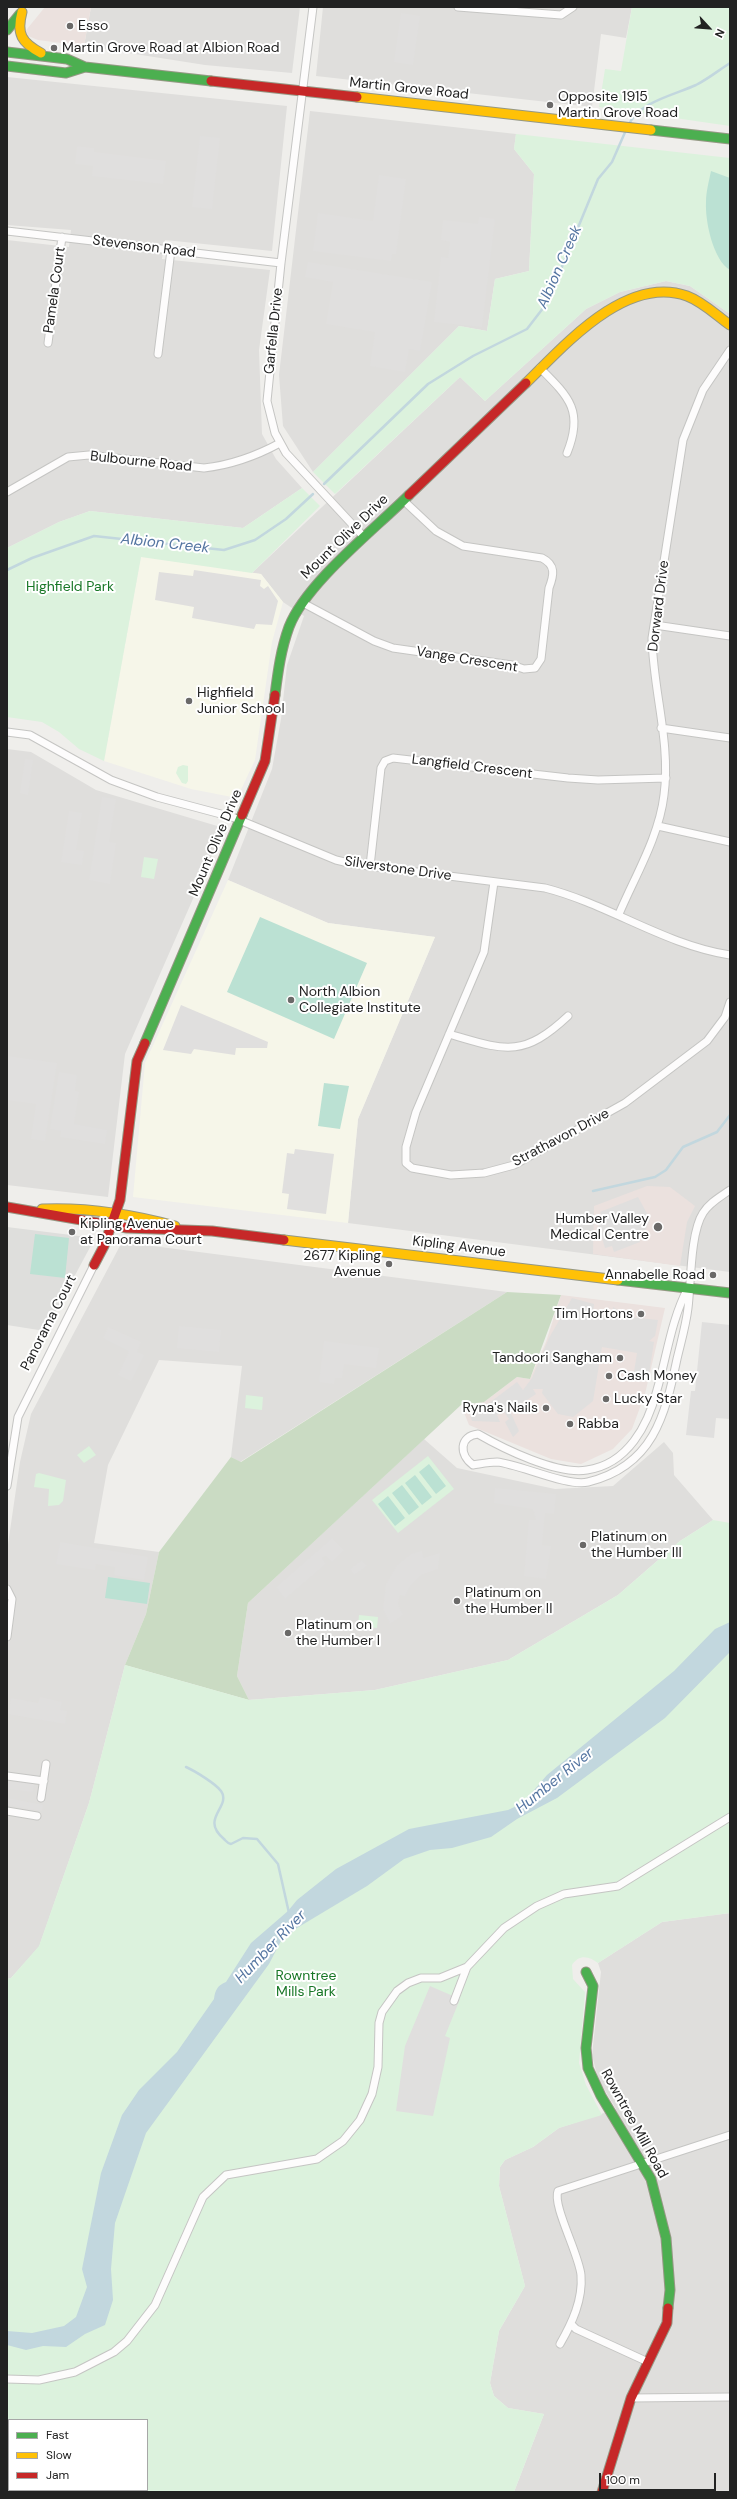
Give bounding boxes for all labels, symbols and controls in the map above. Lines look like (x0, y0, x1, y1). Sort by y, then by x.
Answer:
north arrow (689, 8, 729, 48)
place label: Esso (78, 18, 108, 34)
marker: Esso (65, 21, 75, 31)
text: N (712, 27, 728, 40)
place label: Martin Grove Road at Albion Road (62, 40, 280, 56)
marker: Martin Grove Road at Albion Road (49, 43, 59, 53)
street label: Martin Grove Road (348, 74, 470, 104)
place label: Opposite 1915 Martin Grove Road (558, 89, 678, 122)
marker: Opposite 1915 Martin Grove Road (545, 100, 555, 110)
water label: Albion Creek (534, 223, 586, 311)
street label: Stevenson Road (91, 232, 197, 262)
street label: Pamela Court (41, 246, 69, 334)
street label: Garfella Drive (261, 287, 287, 375)
street label: Bulbourne Road (89, 448, 193, 476)
street label: Mount Olive Drive (298, 491, 392, 583)
water label: Albion Creek (120, 530, 210, 558)
street label: Dorward Drive (645, 559, 673, 653)
park label: Highfield Park (26, 579, 114, 595)
street label: Vange Crescent (415, 644, 519, 676)
place label: Highfield Junior School (197, 685, 285, 718)
marker: Highfield Junior School (184, 696, 194, 706)
street label: Langfield Crescent (411, 751, 533, 783)
street label: Mount Olive Drive (186, 787, 246, 899)
street label: Silverstone Drive (343, 853, 453, 885)
place label: North Albion Collegiate Institute (299, 984, 421, 1016)
marker: North Albion Collegiate Institute (286, 995, 296, 1005)
street label: Strathavon Drive (510, 1105, 612, 1171)
place label: Humber Valley Medical Centre (550, 1211, 649, 1244)
place label: Kipling Avenue at Panorama Court (80, 1216, 202, 1248)
marker: Humber Valley Medical Centre (652, 1221, 664, 1233)
marker: Kipling Avenue at Panorama Court (67, 1227, 77, 1237)
street label: Kipling Avenue (411, 1233, 507, 1261)
place label: 2677 Kipling Avenue (303, 1248, 381, 1280)
marker: 2677 Kipling Avenue (384, 1259, 394, 1269)
place label: Annabelle Road (605, 1267, 705, 1283)
marker: Annabelle Road (708, 1270, 718, 1280)
street label: Panorama Court (18, 1272, 80, 1374)
place label: Tim Hortons (554, 1306, 633, 1322)
marker: Tim Hortons (636, 1309, 646, 1319)
place label: Tandoori Sangham (492, 1350, 612, 1366)
marker: Tandoori Sangham (615, 1353, 625, 1363)
place label: Cash Money (617, 1368, 697, 1384)
marker: Cash Money (604, 1371, 614, 1381)
place label: Lucky Star (614, 1391, 682, 1407)
marker: Lucky Star (601, 1394, 611, 1404)
place label: Ryna's Nails (462, 1400, 538, 1416)
marker: Ryna's Nails (541, 1403, 551, 1413)
place label: Rabba (578, 1416, 619, 1432)
marker: Rabba (565, 1419, 575, 1429)
place label: Platinum on the Humber III (591, 1529, 682, 1562)
marker: Platinum on the Humber III (578, 1540, 588, 1550)
place label: Platinum on the Humber II (465, 1585, 552, 1618)
marker: Platinum on the Humber II (452, 1596, 462, 1606)
place label: Platinum on the Humber I (296, 1617, 380, 1650)
marker: Platinum on the Humber I (283, 1628, 293, 1638)
water label: Humber River (513, 1744, 597, 1818)
water label: Humber River (232, 1907, 310, 1987)
park label: Rowntree Mills Park (276, 1968, 336, 2000)
street label: Rowntree Mill Road (597, 2066, 671, 2182)
legend (8, 2419, 148, 2491)
text: Fast (46, 2427, 69, 2443)
text: Slow (46, 2447, 72, 2463)
scale bar (601, 2465, 718, 2491)
text: Jam (46, 2467, 69, 2483)
text: 100 m (606, 2472, 640, 2488)

